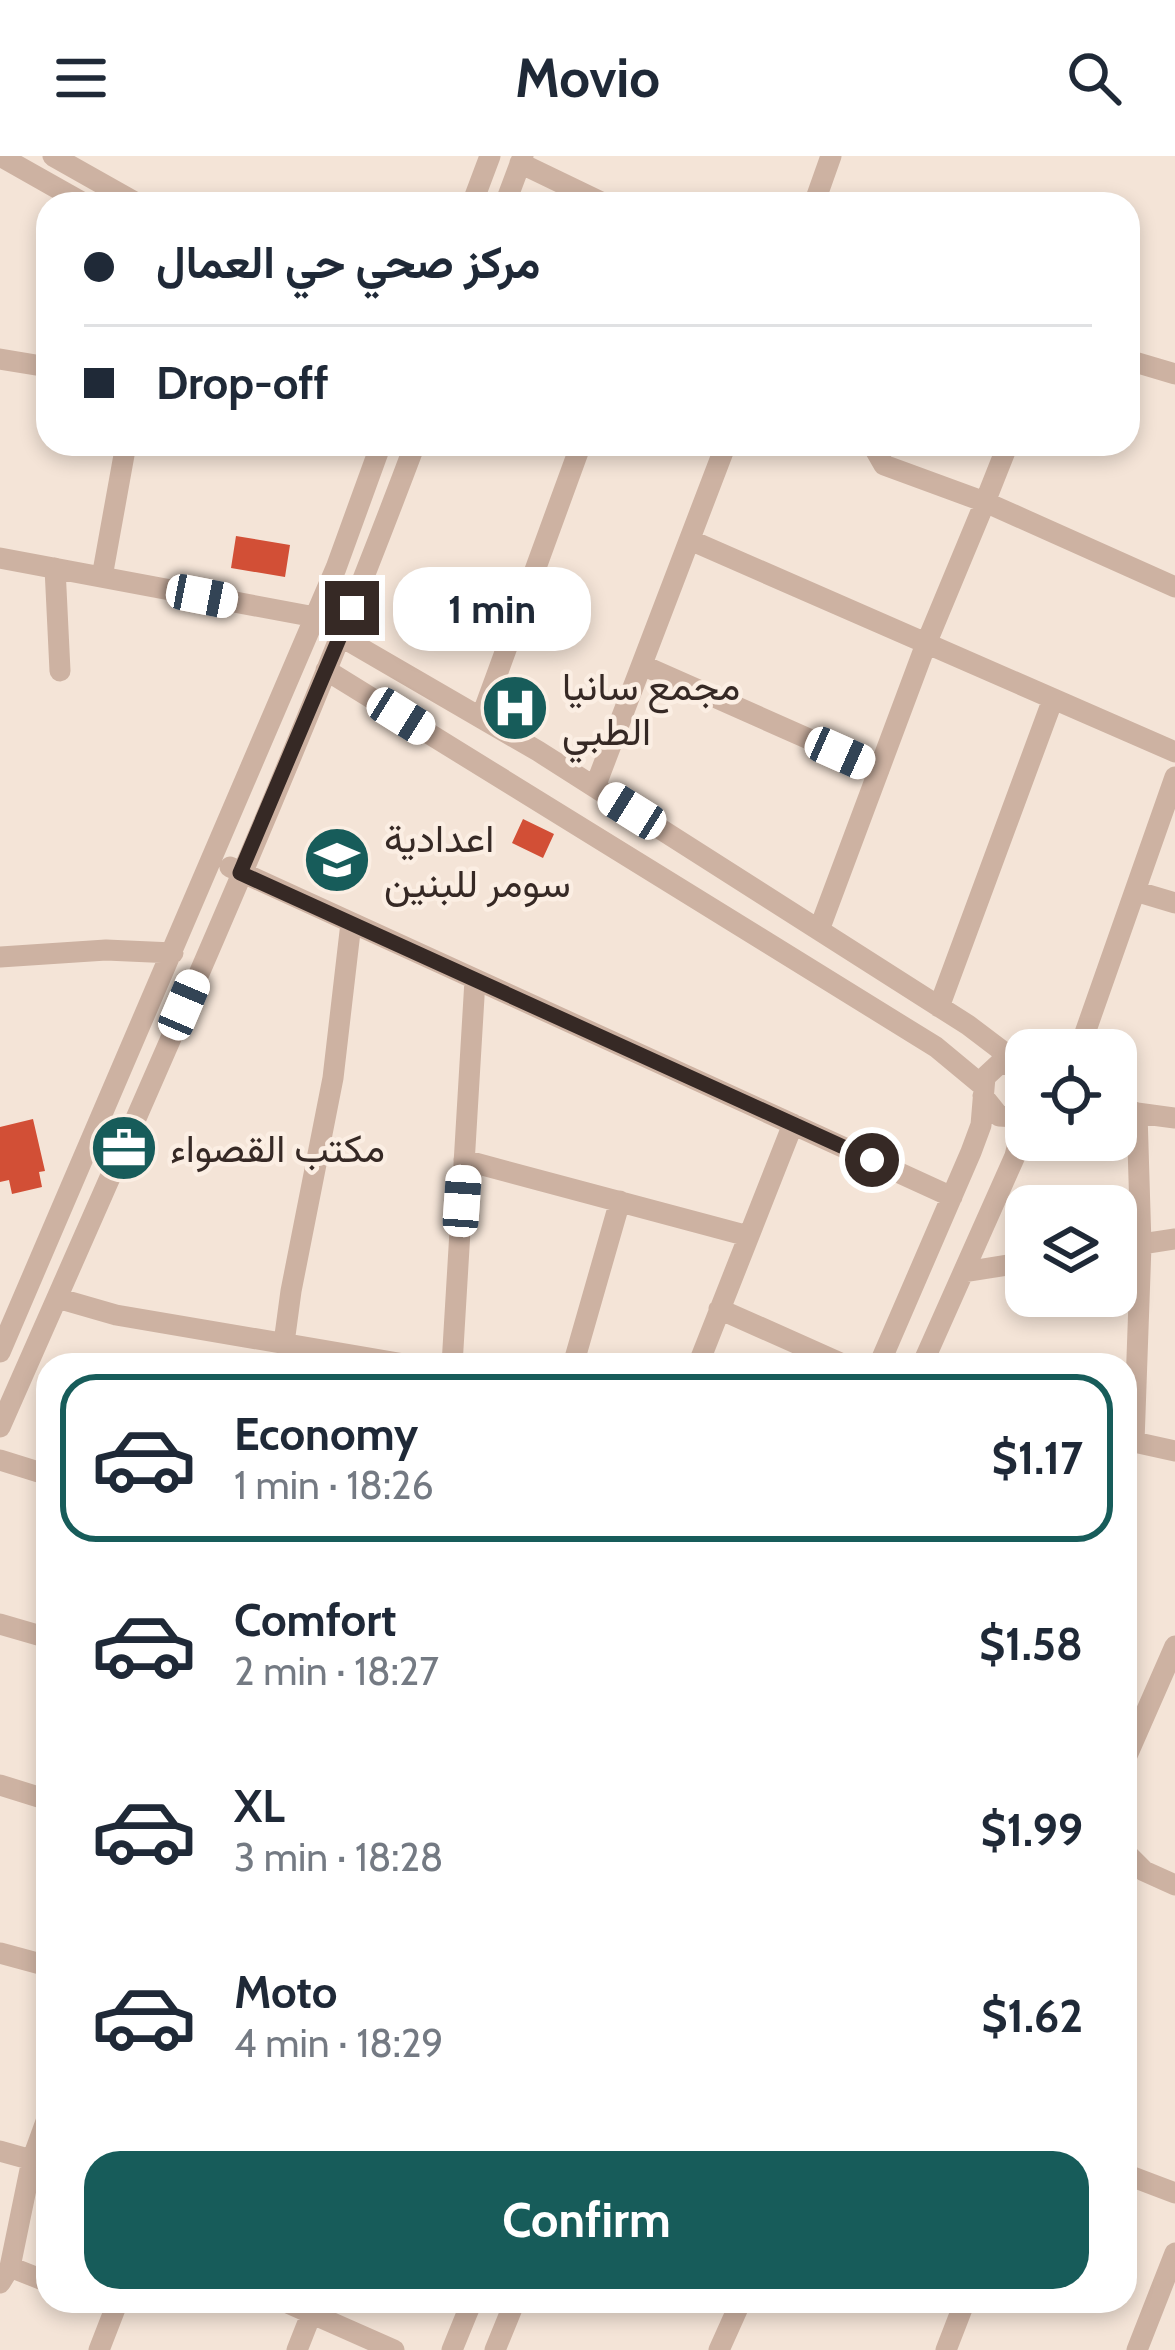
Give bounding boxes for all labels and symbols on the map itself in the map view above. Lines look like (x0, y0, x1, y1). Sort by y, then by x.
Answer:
callout: 1 min (394, 566, 592, 650)
car (163, 571, 241, 621)
route end (325, 581, 379, 635)
place label: مجمع سانيا الطبي (562, 662, 740, 763)
hospital icon: مجمع سانيا الطبي (480, 673, 550, 743)
car (361, 682, 441, 750)
car (800, 722, 880, 784)
car (592, 777, 672, 845)
place label: اعدادية سومر للبنين (384, 814, 571, 908)
school or university icon: اعدادية سومر للبنين (302, 825, 372, 895)
car (153, 965, 215, 1045)
office icon: مكتب القصواء (89, 1113, 159, 1183)
place label: مكتب القصواء (170, 1124, 385, 1173)
route start (845, 1133, 899, 1187)
car (442, 1164, 482, 1238)

